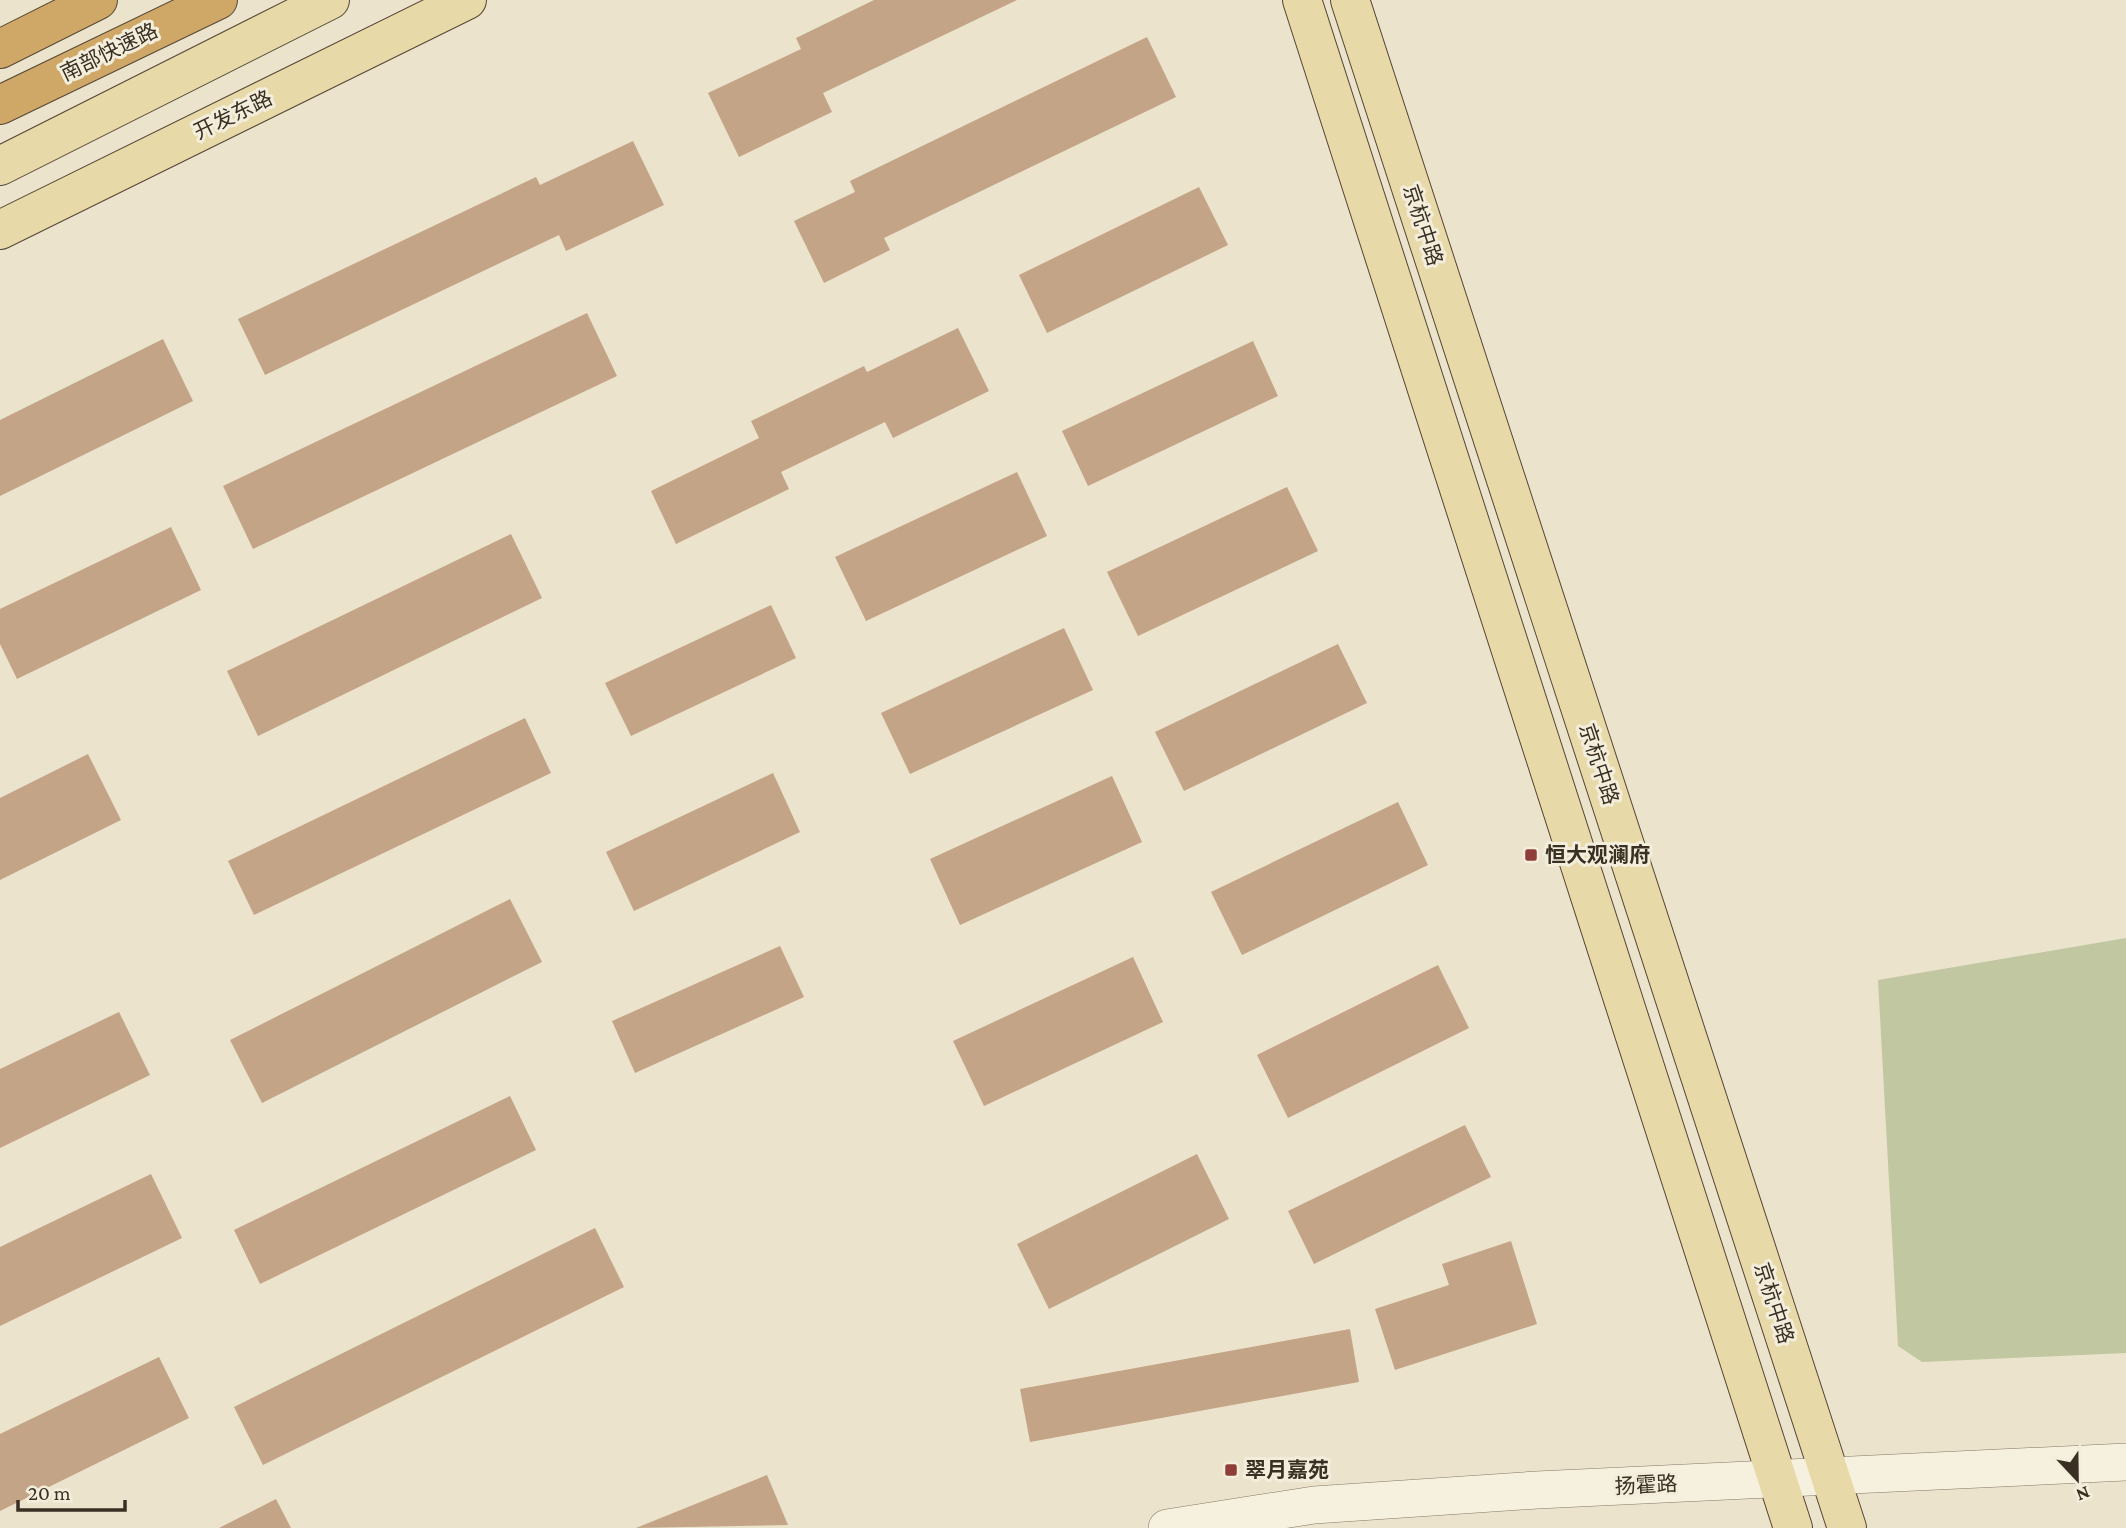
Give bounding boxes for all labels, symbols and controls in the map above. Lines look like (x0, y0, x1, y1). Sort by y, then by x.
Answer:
street label: 南部快速路 (57, 18, 161, 86)
street label: 开发东路 (190, 86, 276, 144)
street label: 京杭中路 (1399, 181, 1447, 269)
street label: 京杭中路 (1575, 720, 1623, 808)
place label: 恒大观澜府 (1545, 843, 1650, 867)
marker: 恒大观澜府 (1523, 847, 1539, 863)
street label: 京杭中路 (1750, 1259, 1798, 1347)
north arrow (2042, 1444, 2112, 1514)
place label: 翠月嘉苑 (1245, 1458, 1329, 1482)
marker: 翠月嘉苑 (1223, 1462, 1239, 1478)
scale bar (18, 1468, 124, 1512)
street label: 扬霍路 (1614, 1471, 1678, 1499)
text: 20 m (28, 1481, 71, 1505)
text: N (2073, 1482, 2093, 1506)

